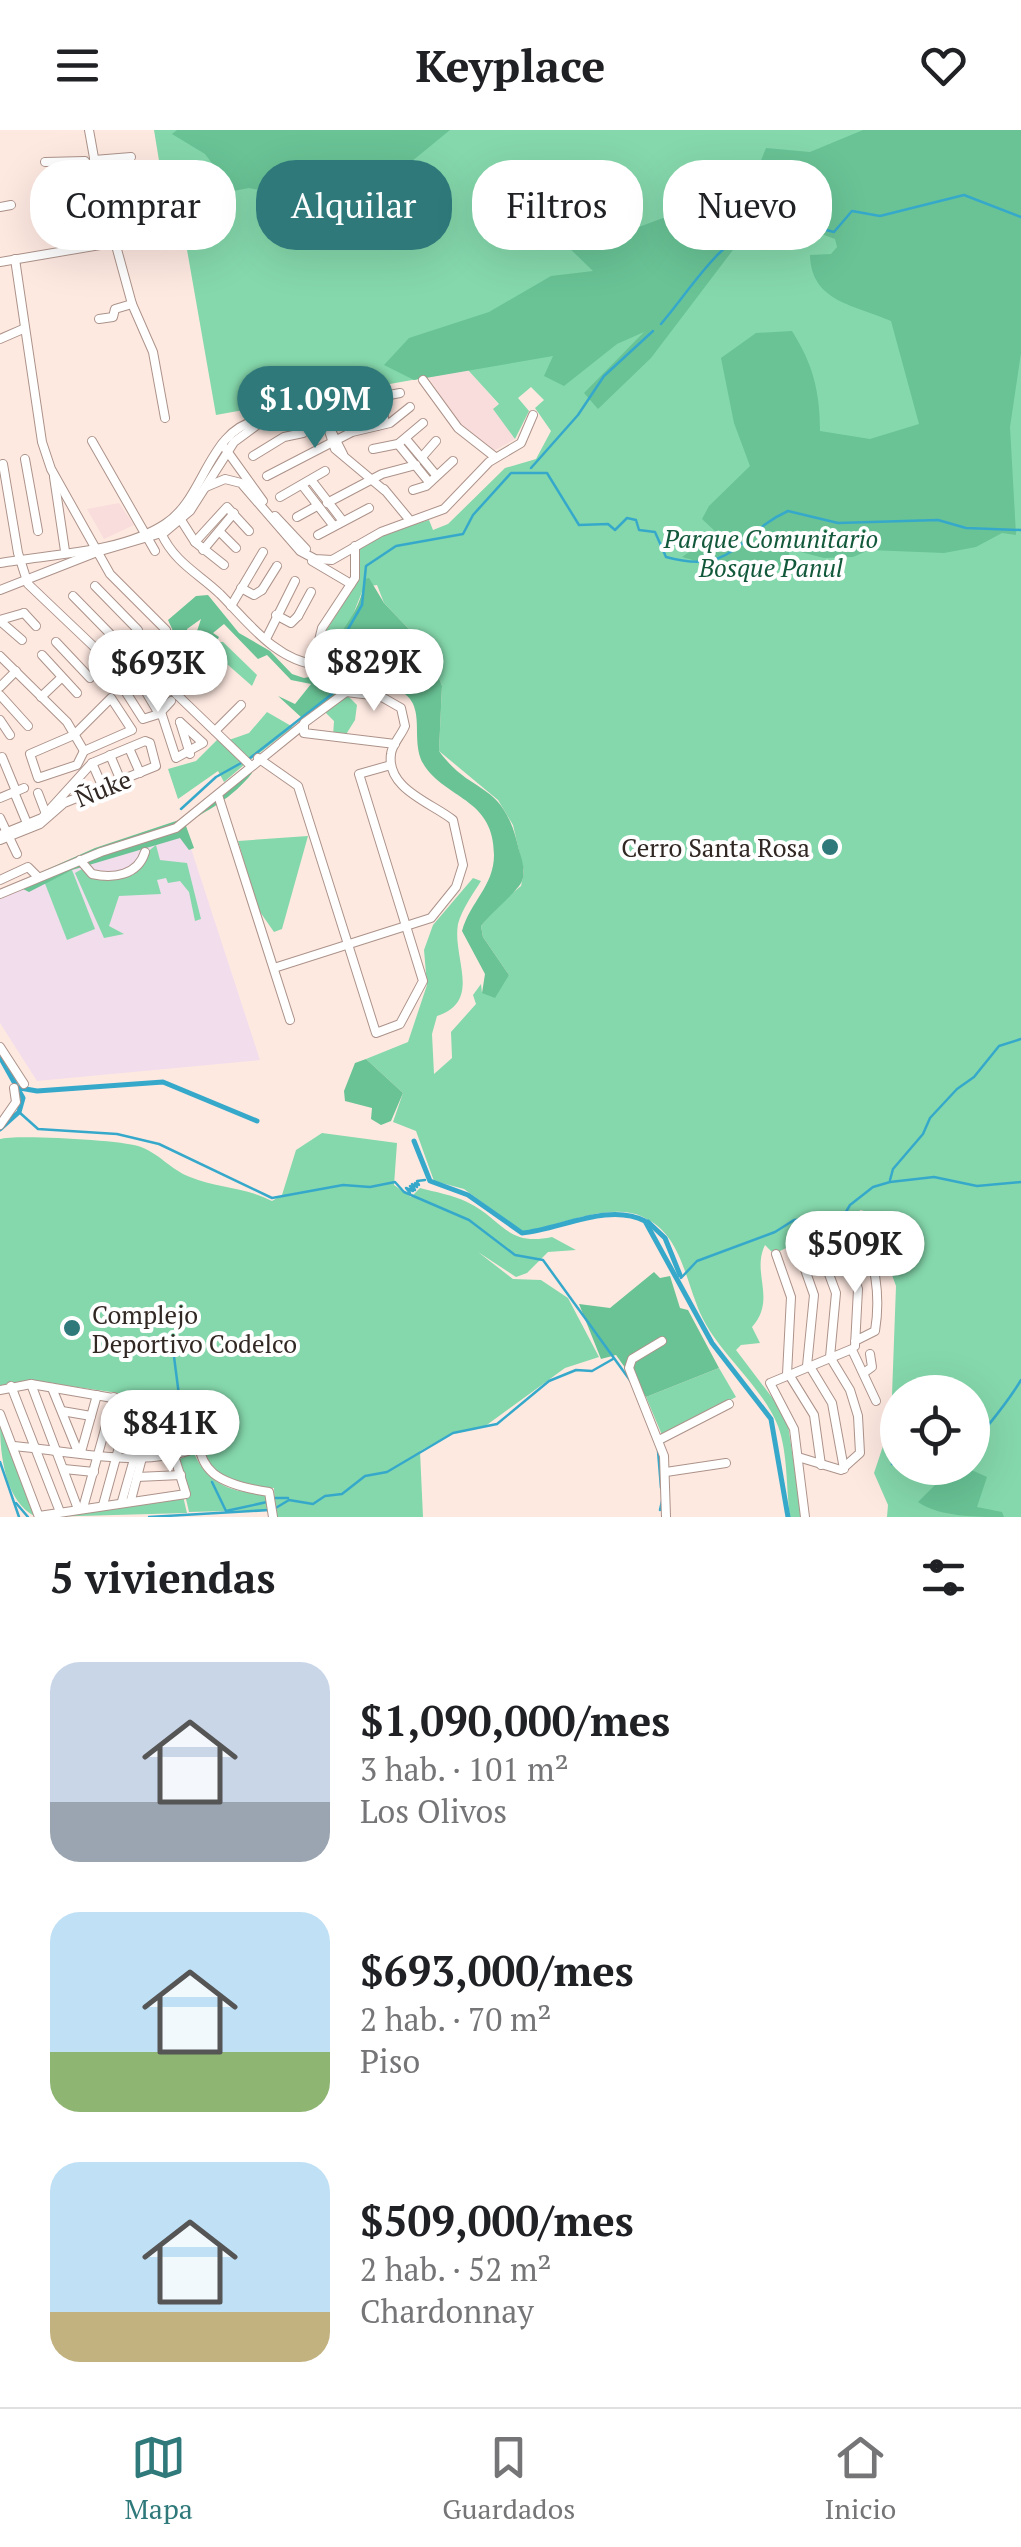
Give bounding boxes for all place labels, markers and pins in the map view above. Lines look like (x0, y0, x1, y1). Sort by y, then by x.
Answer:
pin: $1.09M (234, 366, 396, 451)
pin: $829K (304, 629, 444, 714)
pin: $693K (88, 630, 228, 715)
place label: Cerro Santa Rosa (621, 831, 810, 864)
marker: Cerro Santa Rosa (819, 836, 841, 858)
pin: $509K (785, 1211, 925, 1296)
place label: Complejo Deportivo Codelco (92, 1298, 297, 1360)
marker: Complejo Deportivo Codelco (61, 1317, 83, 1339)
pin: $841K (100, 1390, 240, 1475)

